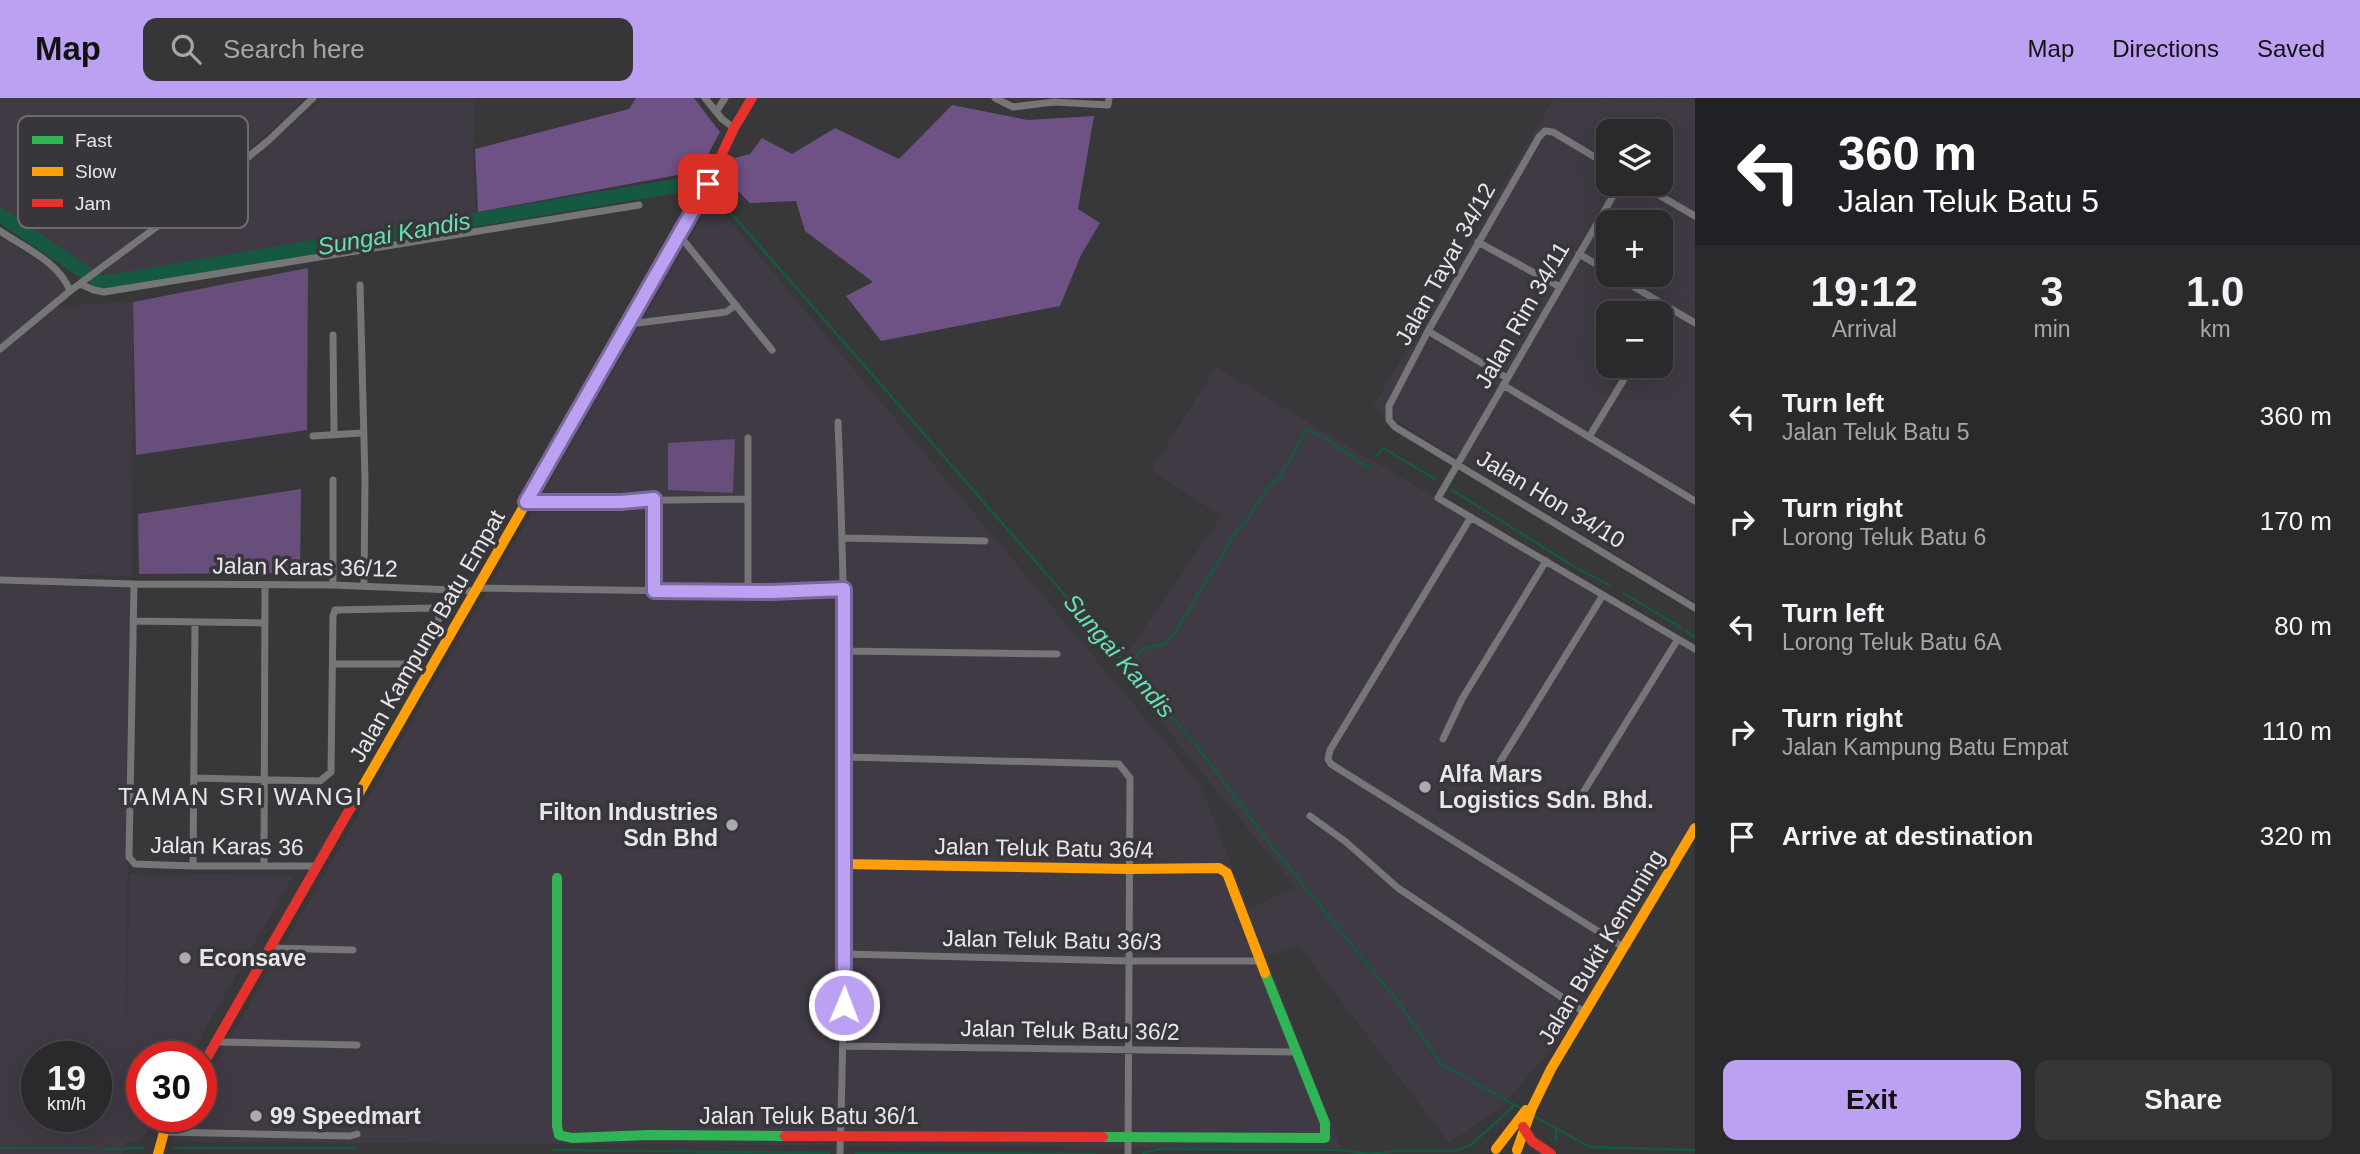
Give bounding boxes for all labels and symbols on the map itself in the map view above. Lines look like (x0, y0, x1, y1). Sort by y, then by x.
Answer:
legend (18, 116, 248, 228)
text: Fast (75, 130, 113, 151)
pin (678, 154, 738, 214)
text: Slow (75, 161, 116, 182)
street label: Jalan Tayar 34/12 (1390, 178, 1500, 350)
text: Jam (75, 193, 111, 214)
water label: Sungai Kandis (315, 207, 472, 260)
street label: Jalan Rim 34/11 (1470, 237, 1574, 393)
street label: Jalan Hon 34/10 (1473, 445, 1629, 553)
street label: Jalan Kampung Batu Empat (344, 505, 510, 767)
street label: Jalan Karas 36/12 (212, 552, 398, 582)
water label: Sungai Kandis (1058, 588, 1180, 723)
place label: Alfa Mars Logistics Sdn. Bhd. (1439, 761, 1654, 813)
marker: Alfa Mars Logistics Sdn. Bhd. (1417, 779, 1433, 795)
district label: TAMAN SRI WANGI (118, 783, 364, 810)
place label: Filton Industries Sdn Bhd (539, 799, 718, 851)
marker: Filton Industries Sdn Bhd (724, 817, 740, 833)
street label: Jalan Karas 36 (150, 832, 304, 860)
street label: Jalan Teluk Batu 36/4 (934, 833, 1154, 863)
street label: Jalan Bukit Kemuning (1533, 845, 1669, 1049)
street label: Jalan Teluk Batu 36/3 (942, 925, 1162, 955)
place label: Econsave (199, 945, 306, 971)
marker: Econsave (177, 950, 193, 966)
position arrow (807, 968, 881, 1042)
street label: Jalan Teluk Batu 36/2 (960, 1015, 1180, 1045)
speed limit sign: 30 (126, 1041, 217, 1132)
place label: 99 Speedmart (270, 1103, 421, 1129)
street label: Jalan Teluk Batu 36/1 (699, 1103, 919, 1129)
marker: 99 Speedmart (248, 1108, 264, 1124)

